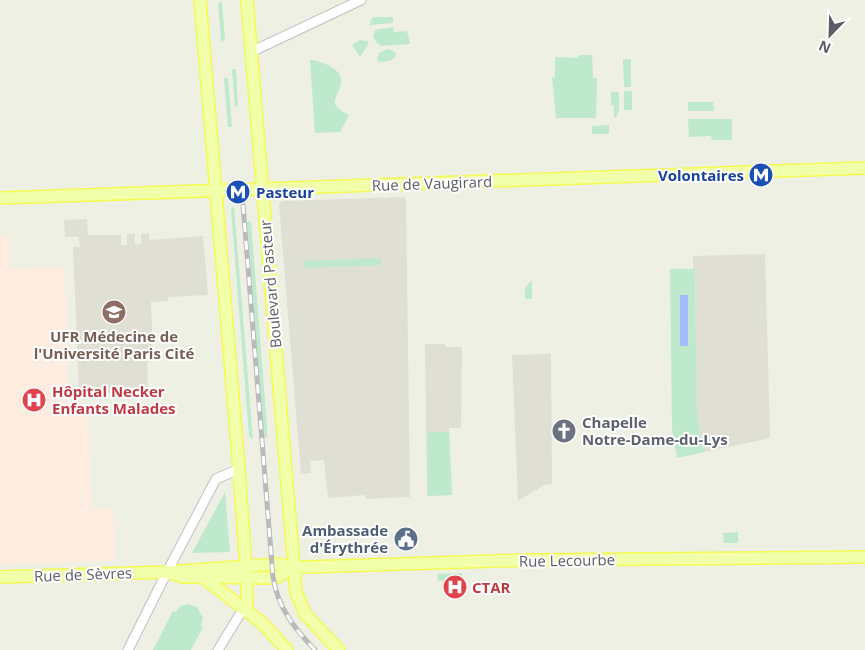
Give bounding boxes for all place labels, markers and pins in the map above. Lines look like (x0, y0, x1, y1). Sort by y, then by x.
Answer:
metro station icon: Volontaires (748, 162, 774, 188)
place label: Volontaires (658, 165, 744, 185)
metro station icon: Pasteur (225, 179, 251, 205)
place label: Pasteur (256, 182, 314, 202)
school or university icon: UFR Médecine de l'Université Paris Cité (101, 299, 127, 325)
place label: UFR Médecine de l'Université Paris Cité (34, 326, 194, 363)
place label: Hôpital Necker Enfants Malades (52, 381, 176, 418)
hospital icon: Hôpital Necker Enfants Malades (21, 387, 47, 413)
place label: Chapelle Notre-Dame-du-Lys (582, 412, 728, 449)
church icon: Chapelle Notre-Dame-du-Lys (551, 418, 577, 444)
place label: Ambassade d'Érythrée (302, 520, 388, 557)
public building icon: Ambassade d'Érythrée (393, 526, 419, 552)
hospital icon: CTAR (442, 574, 468, 600)
place label: CTAR (472, 577, 511, 597)

